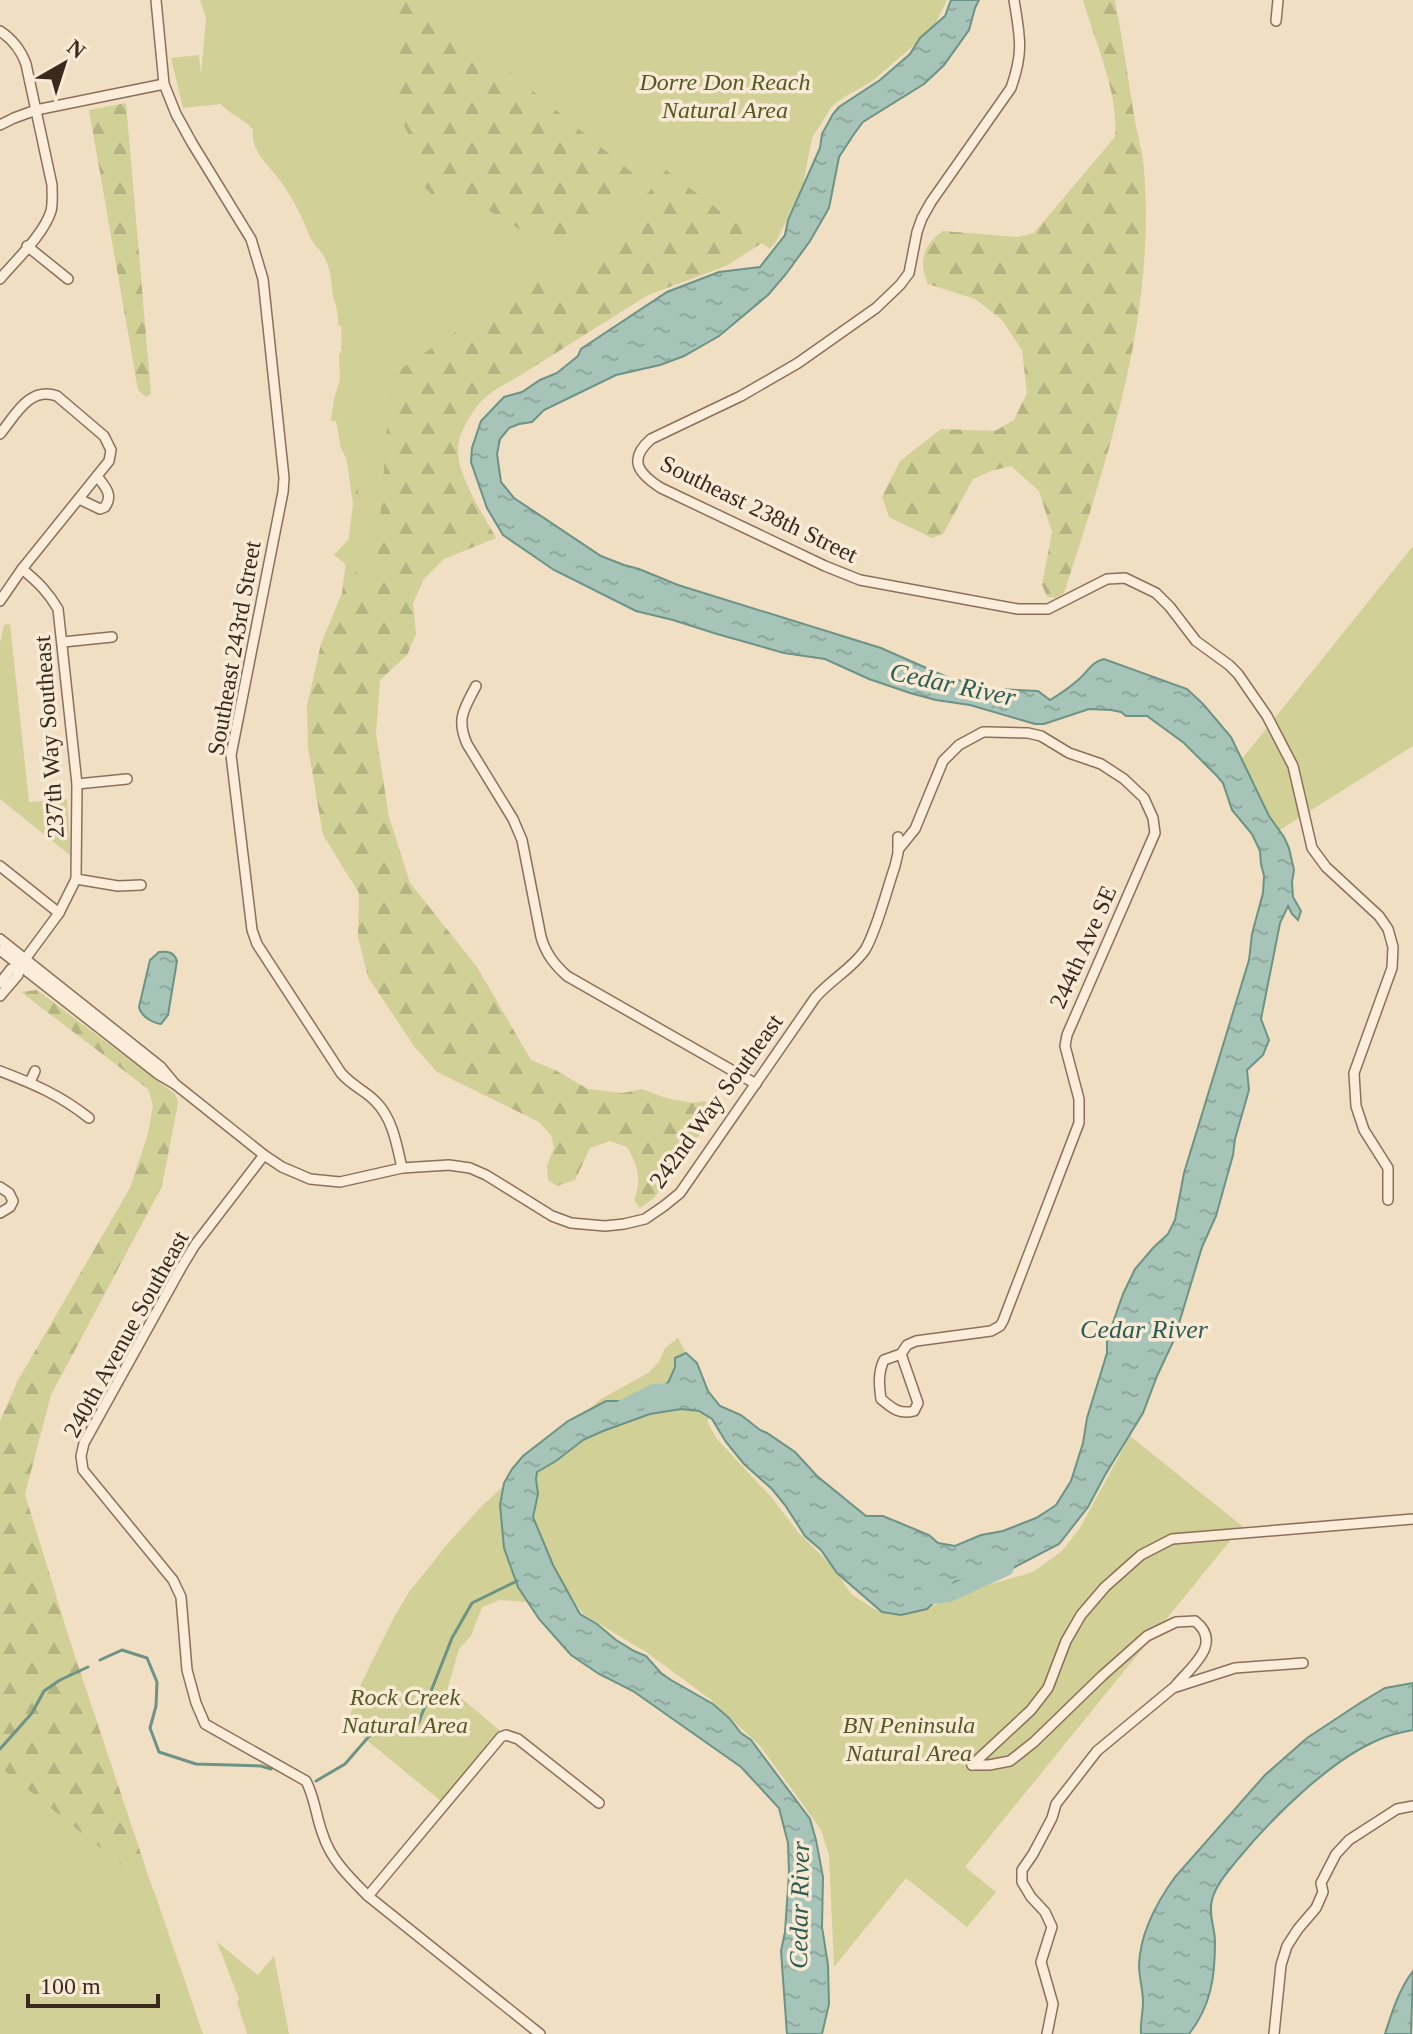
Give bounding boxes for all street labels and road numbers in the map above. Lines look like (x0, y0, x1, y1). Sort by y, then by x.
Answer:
street label: Southeast 238th Street (656, 450, 862, 568)
street label: Southeast 243rd Street (202, 538, 266, 757)
street label: 237th Way Southeast (29, 635, 69, 839)
street label: 244th Ave SE (1044, 882, 1122, 1012)
street label: 242nd Way Southeast (644, 1009, 788, 1193)
street label: 240th Avenue Southeast (59, 1226, 194, 1442)

